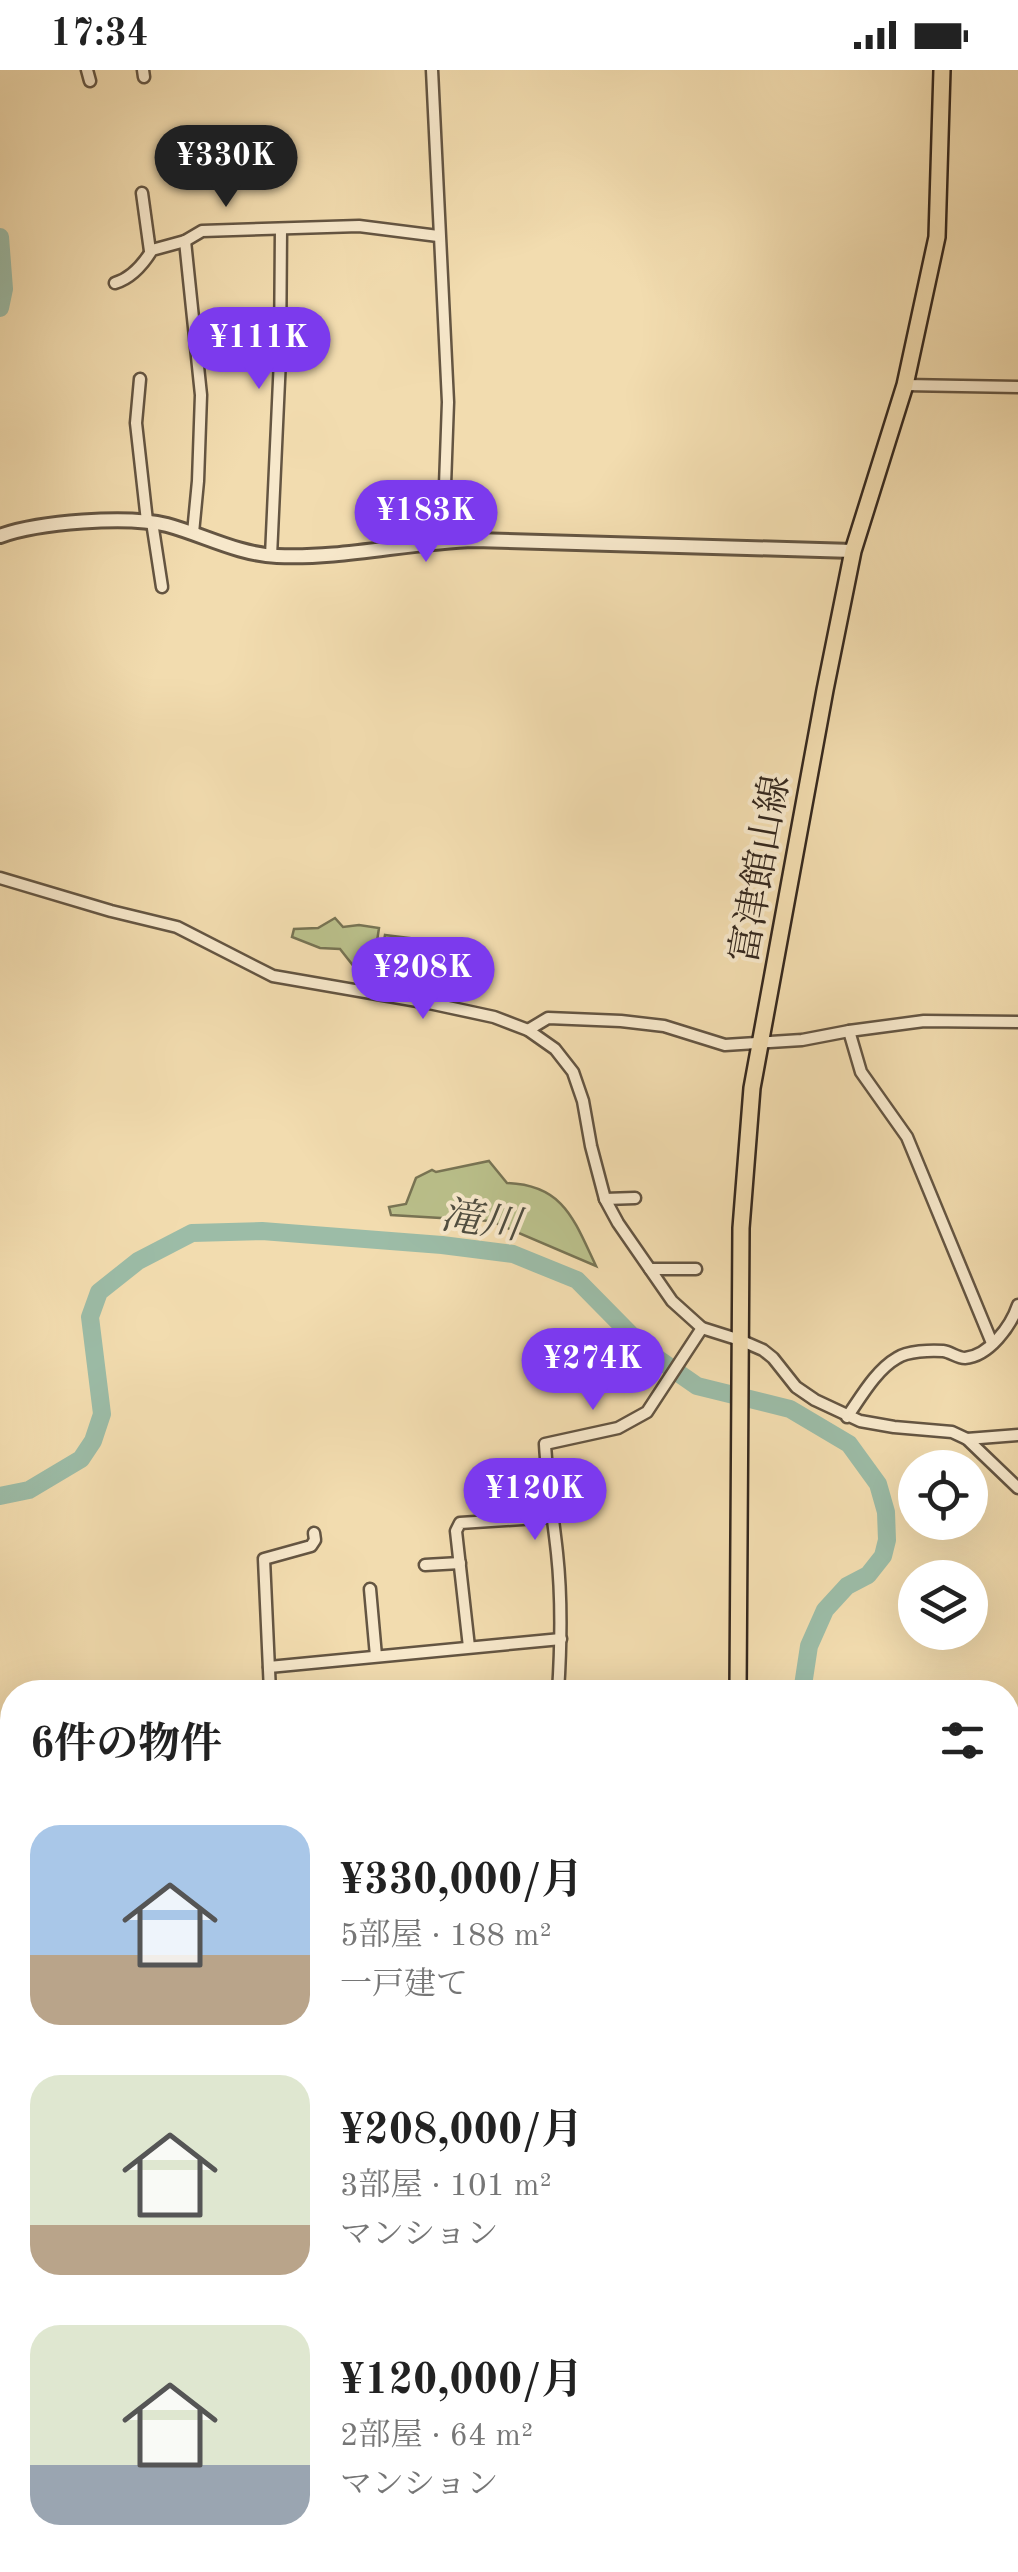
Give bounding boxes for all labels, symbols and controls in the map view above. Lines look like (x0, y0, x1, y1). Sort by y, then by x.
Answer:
text: 17:34 (50, 16, 149, 54)
pin: ¥330K (156, 125, 296, 210)
text: ¥330K (177, 141, 275, 173)
pin: ¥111K (189, 307, 329, 392)
text: ¥111K (210, 323, 308, 355)
pin: ¥183K (356, 480, 496, 565)
text: ¥183K (377, 496, 475, 528)
street label: 富津館山線 (723, 772, 797, 966)
pin: ¥208K (353, 937, 493, 1022)
text: ¥208K (374, 953, 472, 985)
water label: 滝川 (438, 1194, 527, 1249)
pin: ¥274K (523, 1328, 663, 1413)
text: ¥274K (544, 1344, 642, 1376)
map controls (898, 1450, 988, 1650)
button: locate (898, 1450, 988, 1540)
pin: ¥120K (465, 1458, 605, 1543)
text: ¥120K (486, 1474, 584, 1506)
button: layers (898, 1560, 988, 1650)
icon: filters (935, 1713, 990, 1768)
text: 6件の物件 (30, 1725, 222, 1767)
text: ¥330,000/月 (340, 1861, 583, 1903)
icon: home (110, 1865, 230, 1985)
text: 5部屋 · 188 m² (340, 1921, 552, 1953)
text: 一戸建て (340, 1970, 468, 2002)
text: ¥208,000/月 (340, 2111, 583, 2153)
icon: home (110, 2115, 230, 2235)
text: 3部屋 · 101 m² (340, 2171, 552, 2203)
text: マンション (340, 2220, 499, 2252)
text: ¥120,000/月 (340, 2361, 583, 2403)
icon: home (110, 2365, 230, 2485)
text: 2部屋 · 64 m² (340, 2421, 533, 2453)
text: マンション (340, 2470, 499, 2502)

